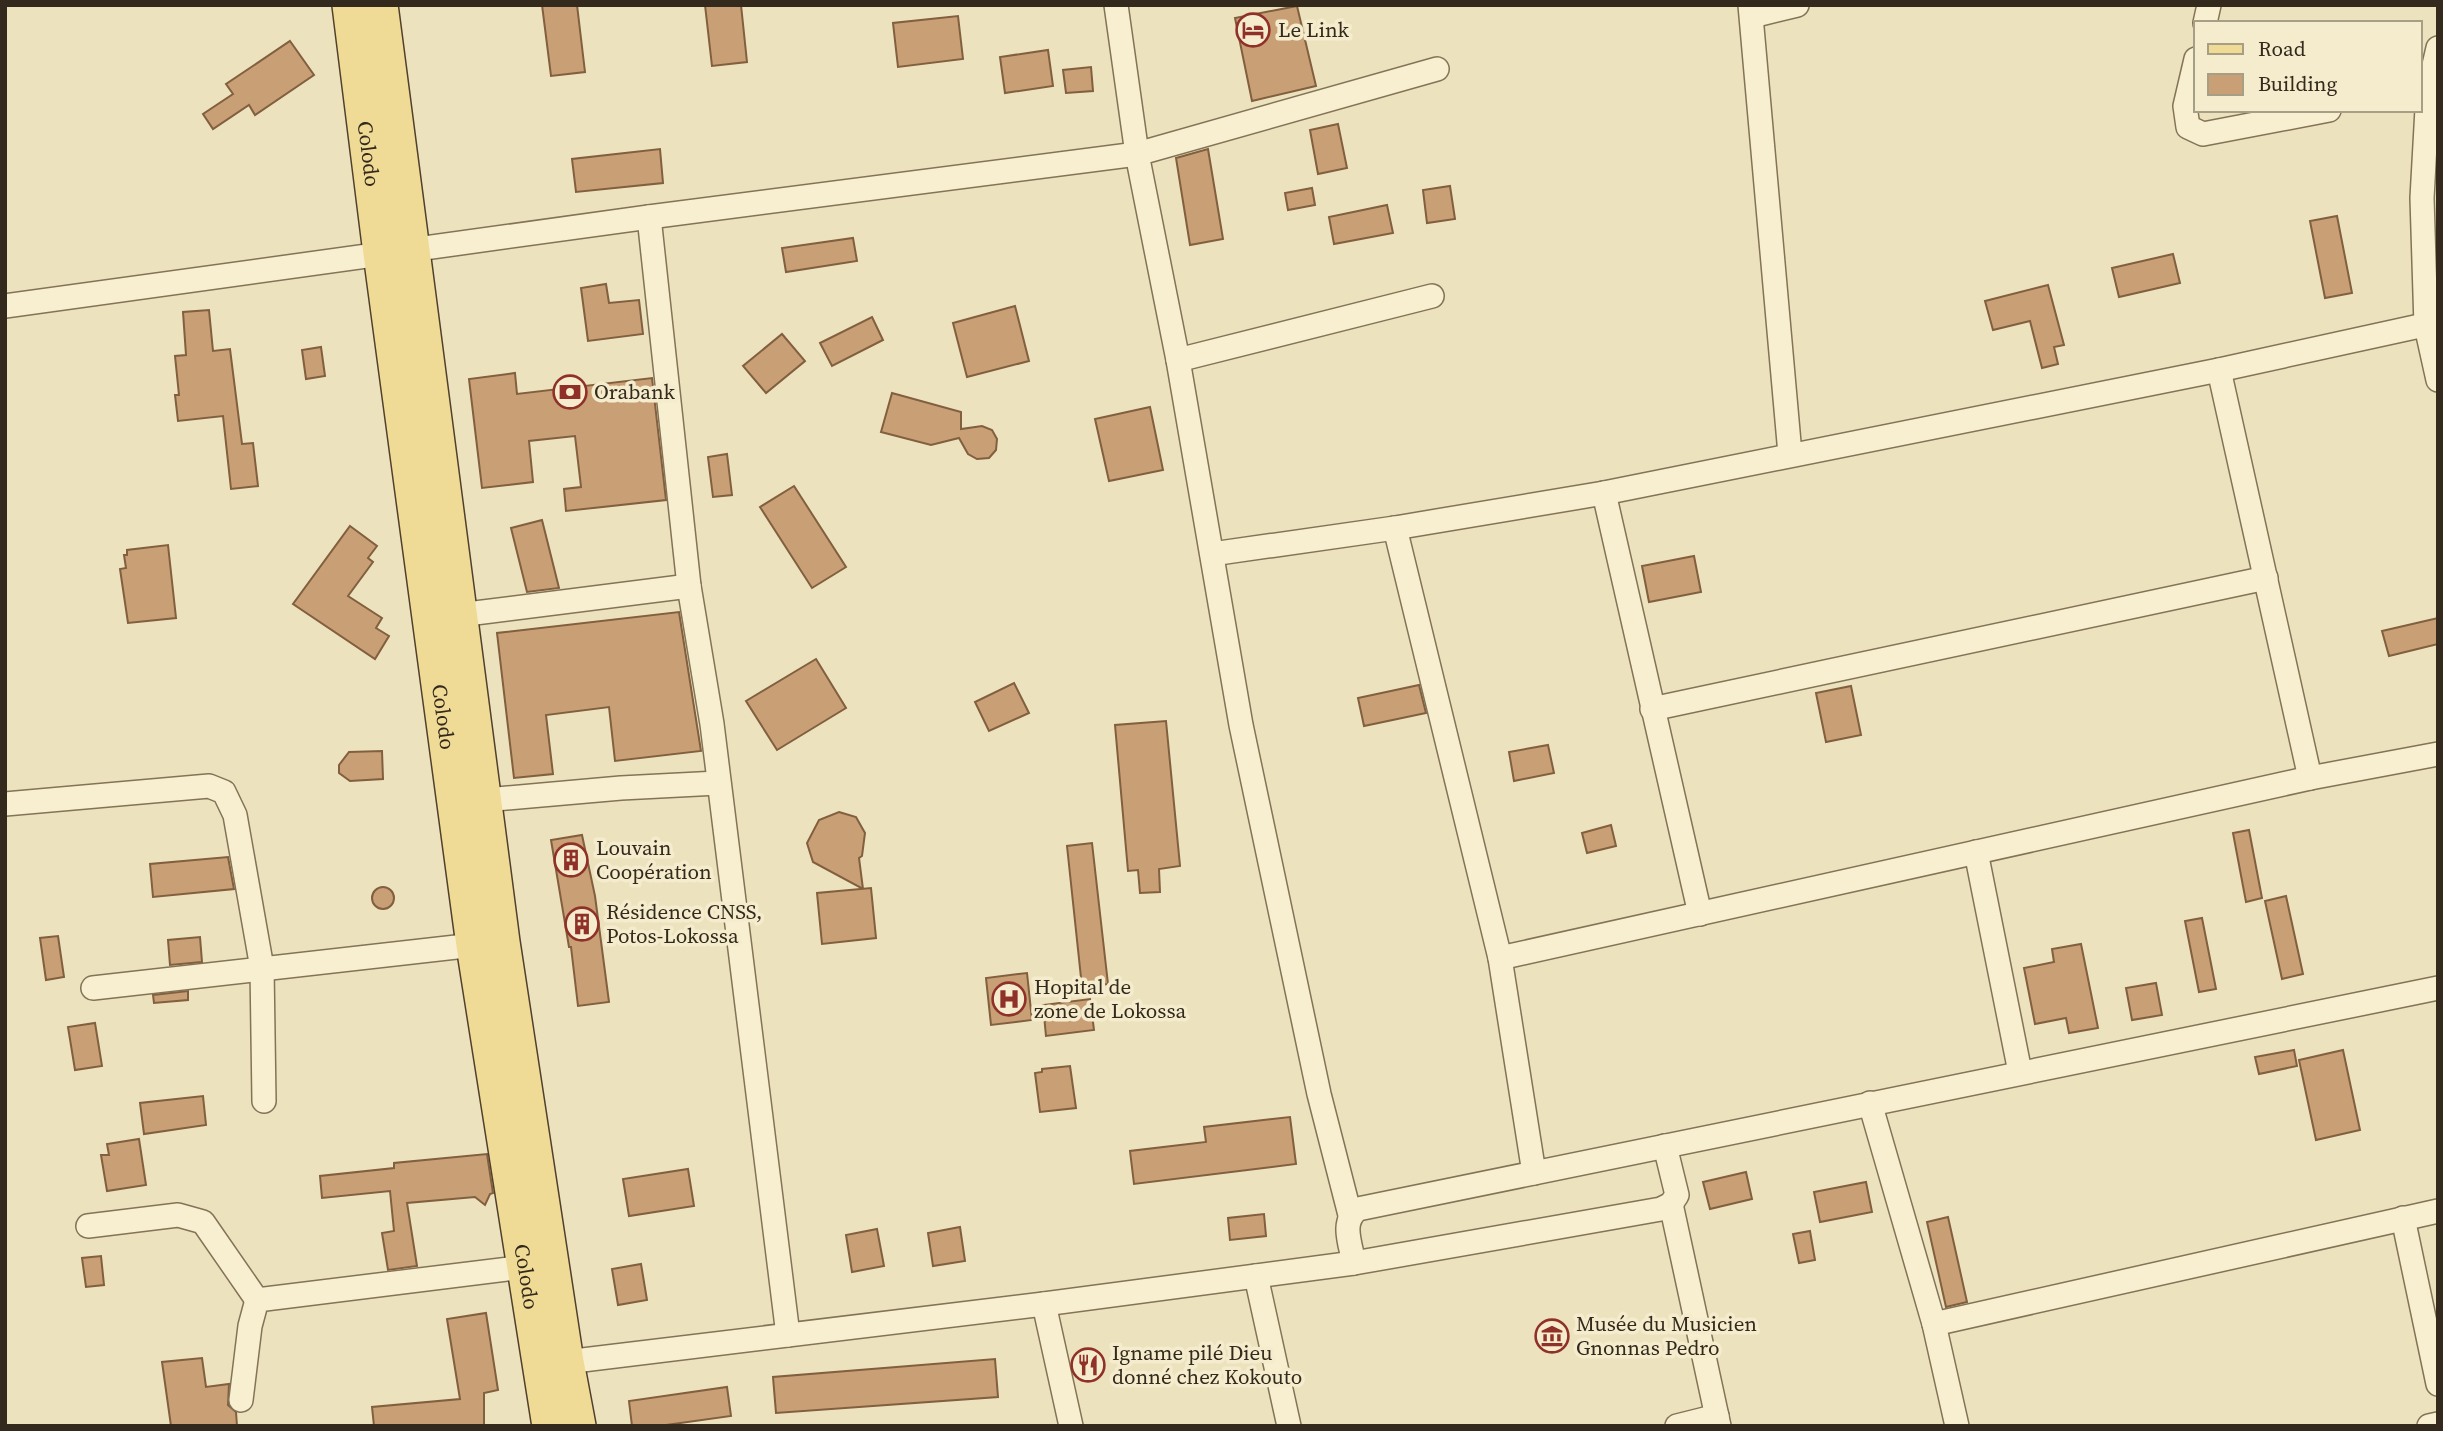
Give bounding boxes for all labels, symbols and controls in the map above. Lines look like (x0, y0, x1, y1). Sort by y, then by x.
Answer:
hotel icon: Le Link (1234, 11, 1272, 49)
place label: Le Link (1278, 15, 1350, 44)
legend (2194, 21, 2422, 112)
text: Road (2258, 34, 2306, 63)
text: Building (2258, 69, 2337, 98)
street label: Colodo (351, 119, 388, 188)
bank icon: Orabank (551, 373, 589, 411)
place label: Orabank (594, 377, 676, 406)
street label: Colodo (425, 682, 463, 751)
place label: Louvain Coopération (596, 833, 712, 886)
building icon: Louvain Coopération (552, 841, 590, 879)
place label: Résidence CNSS, Potos-Lokossa (606, 897, 762, 950)
building icon: Résidence CNSS, Potos-Lokossa (563, 905, 601, 943)
place label: Hopital de zone de Lokossa (1034, 972, 1187, 1025)
hospital icon: Hopital de zone de Lokossa (990, 980, 1028, 1018)
street label: Colodo (507, 1242, 546, 1311)
place label: Musée du Musicien Gnonnas Pedro (1576, 1309, 1757, 1362)
museum icon: Musée du Musicien Gnonnas Pedro (1533, 1317, 1571, 1355)
place label: Igname pilé Dieu donné chez Kokouto (1112, 1338, 1302, 1391)
restaurant icon: Igname pilé Dieu donné chez Kokouto (1069, 1346, 1107, 1384)

